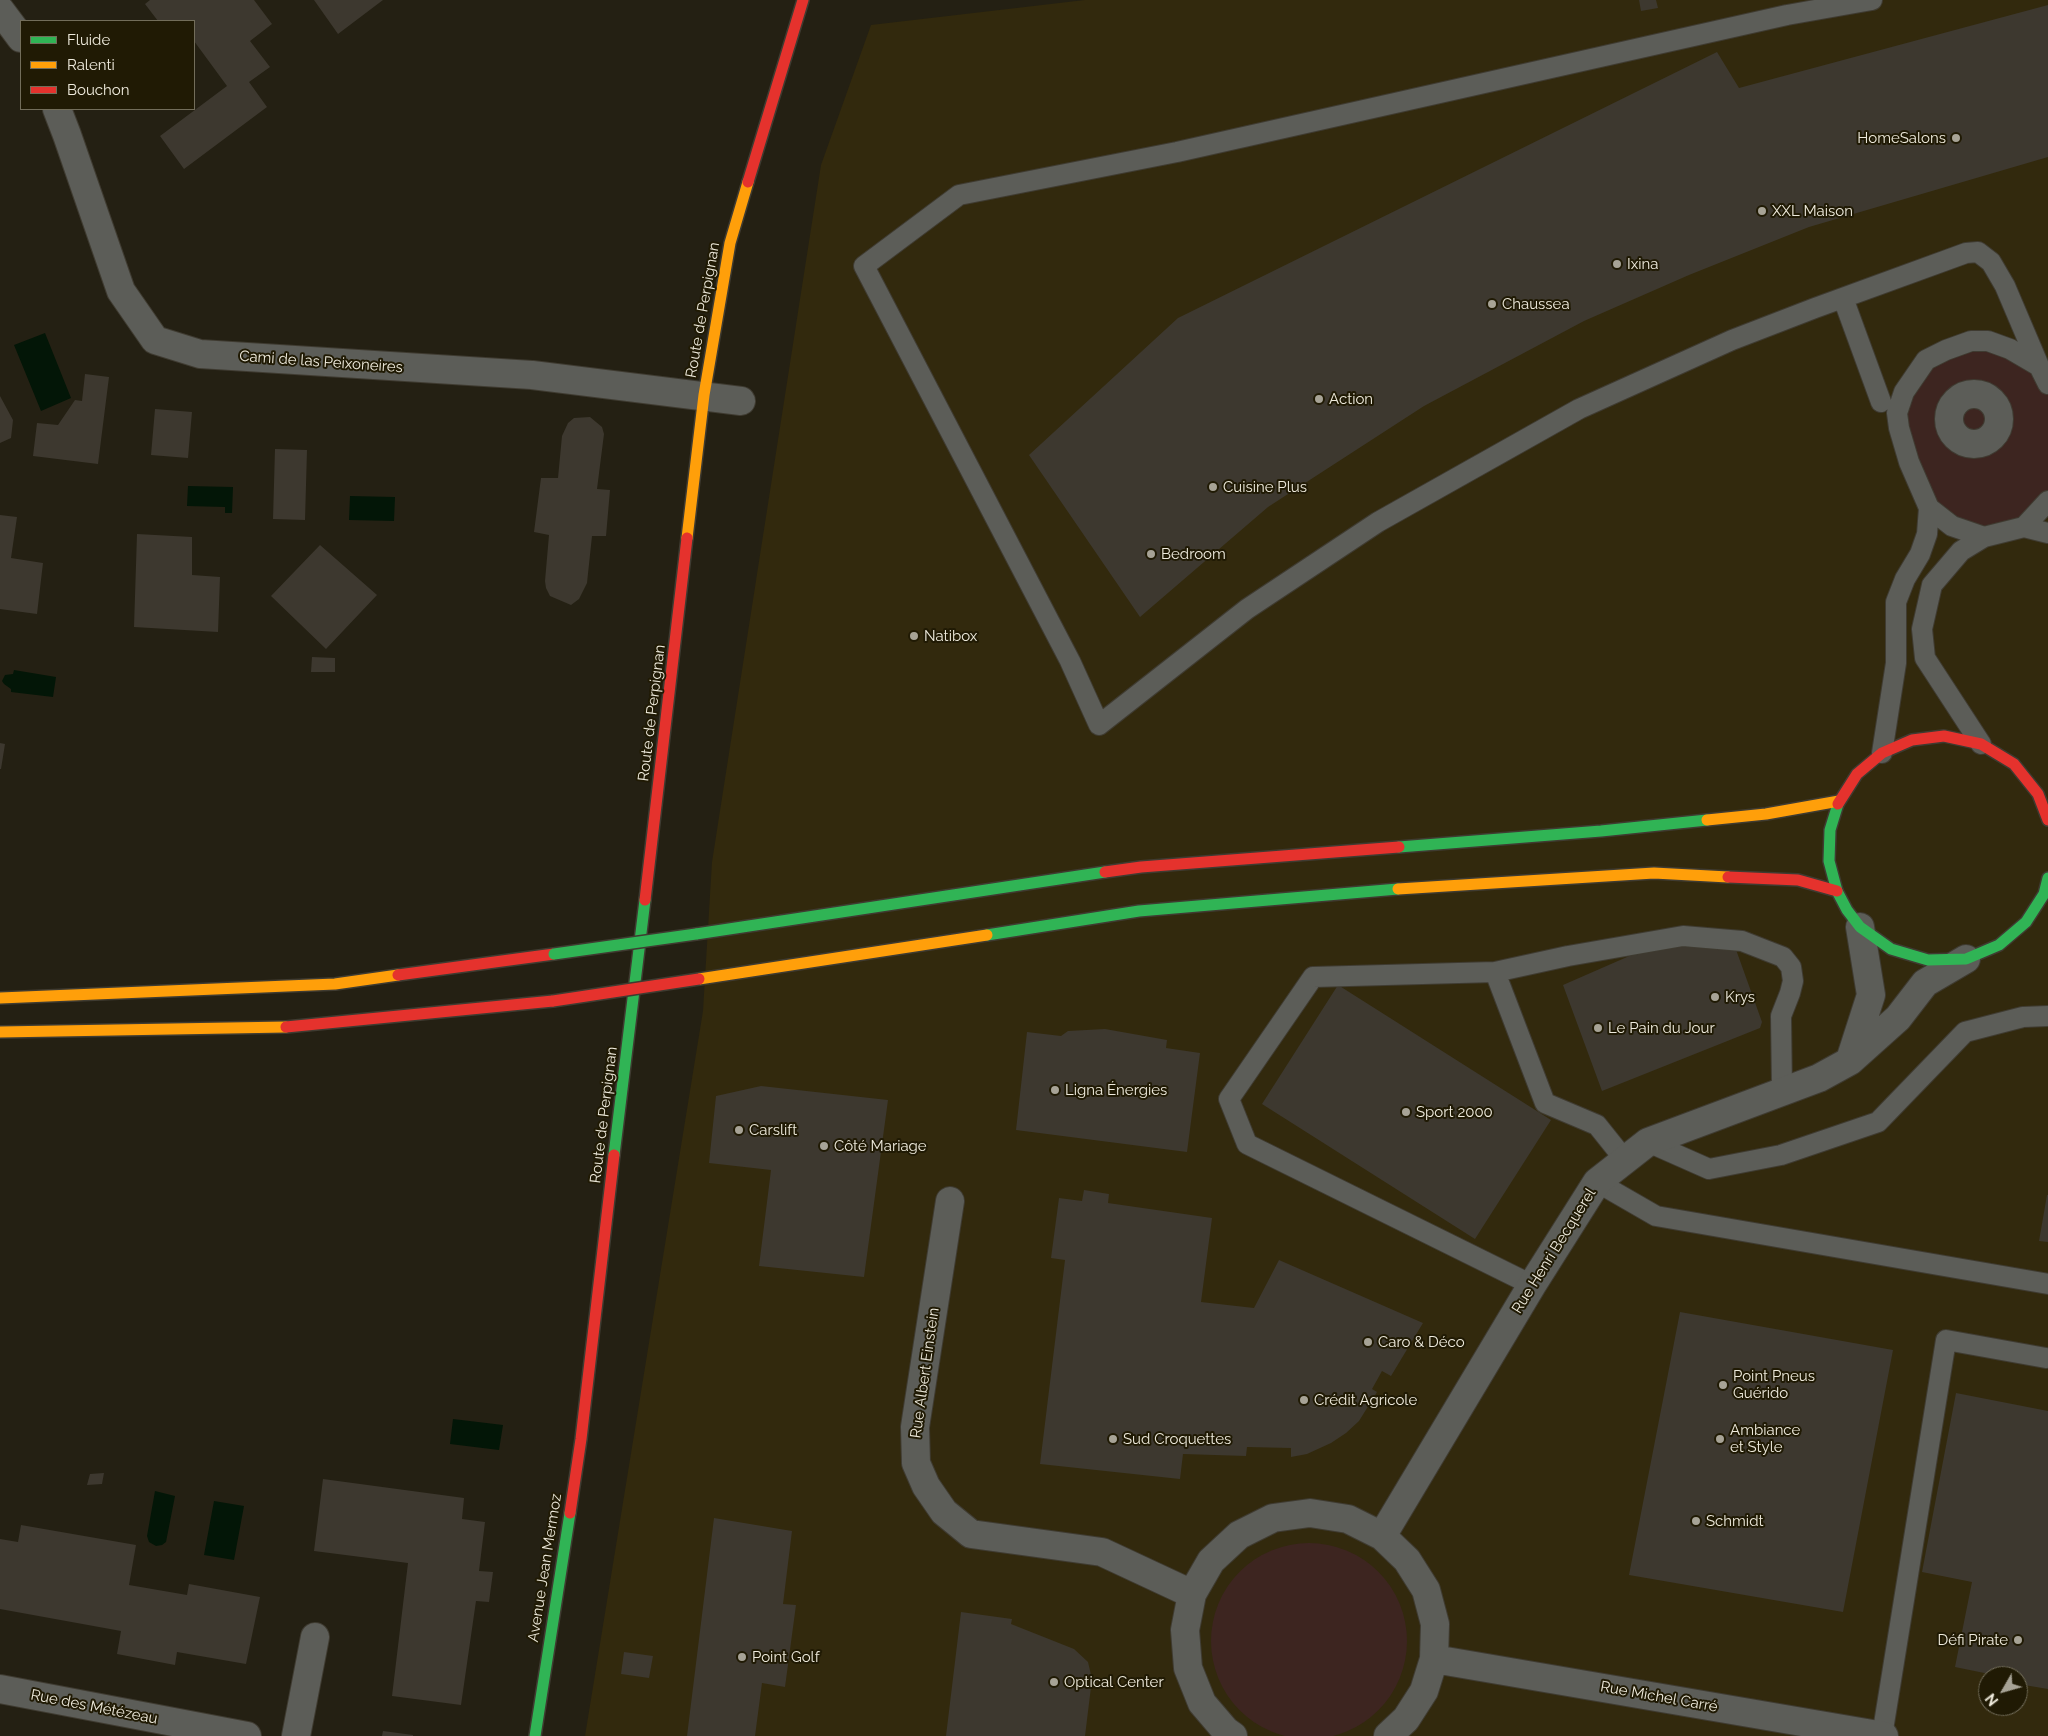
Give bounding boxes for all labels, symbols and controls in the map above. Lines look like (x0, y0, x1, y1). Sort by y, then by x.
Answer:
legend (20, 20, 195, 110)
text: Fluide (67, 31, 110, 49)
text: Ralenti (67, 56, 115, 74)
text: Bouchon (67, 81, 129, 99)
place label: HomeSalons (1857, 129, 1946, 147)
marker: HomeSalons (1950, 132, 1962, 144)
place label: XXL Maison (1772, 202, 1853, 220)
marker: XXL Maison (1756, 205, 1768, 217)
street label: Route de Perpignan (682, 241, 724, 379)
place label: Ixina (1627, 255, 1658, 273)
marker: Ixina (1611, 258, 1623, 270)
place label: Chaussea (1502, 295, 1570, 313)
marker: Chaussea (1486, 298, 1498, 310)
street label: Cami de las Peixoneires (239, 347, 403, 377)
place label: Action (1329, 390, 1373, 408)
marker: Action (1313, 393, 1325, 405)
place label: Cuisine Plus (1223, 478, 1307, 496)
marker: Cuisine Plus (1207, 481, 1219, 493)
place label: Bedroom (1161, 545, 1226, 563)
marker: Bedroom (1145, 548, 1157, 560)
place label: Natibox (924, 627, 977, 645)
marker: Natibox (908, 630, 920, 642)
street label: Route de Perpignan (635, 644, 669, 782)
place label: Krys (1725, 988, 1755, 1006)
marker: Krys (1709, 991, 1721, 1003)
place label: Le Pain du Jour (1608, 1019, 1715, 1037)
marker: Le Pain du Jour (1592, 1022, 1604, 1034)
street label: Route de Perpignan (587, 1046, 621, 1184)
place label: Ligna Énergies (1065, 1081, 1167, 1099)
marker: Ligna Énergies (1049, 1084, 1061, 1096)
place label: Sport 2000 (1416, 1103, 1493, 1121)
marker: Sport 2000 (1400, 1106, 1412, 1118)
place label: Carslift (749, 1121, 797, 1139)
marker: Carslift (733, 1124, 745, 1136)
place label: Côté Mariage (834, 1137, 927, 1155)
marker: Côté Mariage (818, 1140, 830, 1152)
street label: Rue Henri Becquerel (1508, 1185, 1600, 1317)
street label: Rue Albert Einstein (907, 1307, 943, 1439)
place label: Caro & Déco (1378, 1333, 1465, 1351)
marker: Caro & Déco (1362, 1336, 1374, 1348)
place label: Point Pneus Guérido (1733, 1367, 1815, 1402)
marker: Point Pneus Guérido (1717, 1379, 1729, 1391)
place label: Crédit Agricole (1314, 1391, 1417, 1409)
marker: Crédit Agricole (1298, 1394, 1310, 1406)
place label: Ambiance et Style (1730, 1421, 1800, 1456)
place label: Sud Croquettes (1123, 1430, 1231, 1448)
marker: Sud Croquettes (1107, 1433, 1119, 1445)
marker: Ambiance et Style (1714, 1433, 1726, 1445)
street label: Avenue Jean Mermoz (524, 1492, 566, 1644)
place label: Schmidt (1706, 1512, 1763, 1530)
marker: Schmidt (1690, 1515, 1702, 1527)
place label: Défi Pirate (1938, 1631, 2008, 1649)
marker: Défi Pirate (2012, 1634, 2024, 1646)
place label: Point Golf (752, 1648, 820, 1666)
marker: Point Golf (736, 1651, 748, 1663)
north arrow (1978, 1666, 2028, 1716)
place label: Optical Center (1064, 1673, 1164, 1691)
marker: Optical Center (1048, 1676, 1060, 1688)
street label: Rue Michel Carré (1599, 1678, 1719, 1716)
street label: Rue des Métézeau (29, 1686, 159, 1728)
text: N (1982, 1690, 2002, 1709)

